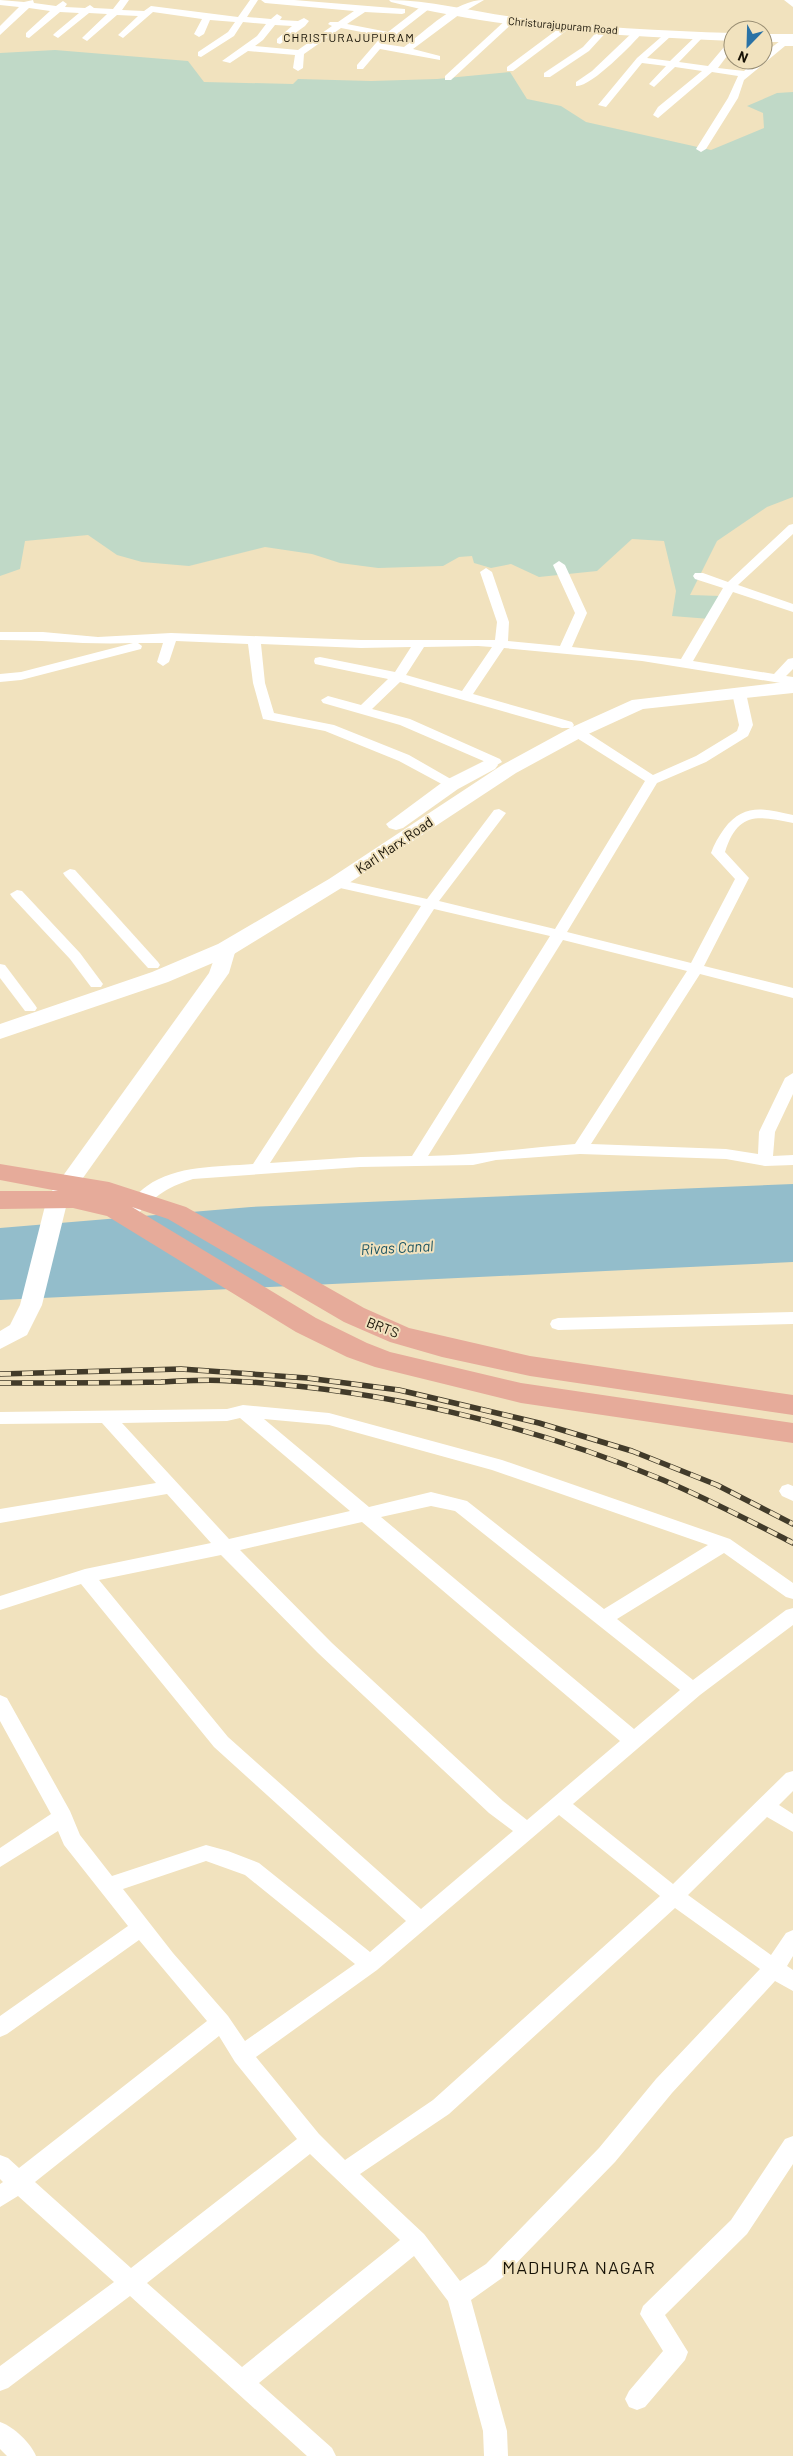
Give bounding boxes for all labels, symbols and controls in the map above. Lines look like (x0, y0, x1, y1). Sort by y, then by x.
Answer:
street label: Christurajupuram Road (508, 14, 618, 36)
north arrow (723, 20, 773, 70)
district label: CHRISTURAJUPURAM (283, 30, 415, 44)
text: N (735, 48, 750, 67)
street label: Karl Marx Road (352, 813, 436, 877)
water label: Rivas Canal (360, 1236, 434, 1258)
street label: BRTS (364, 1313, 402, 1341)
district label: MADHURA NAGAR (502, 2256, 656, 2278)

